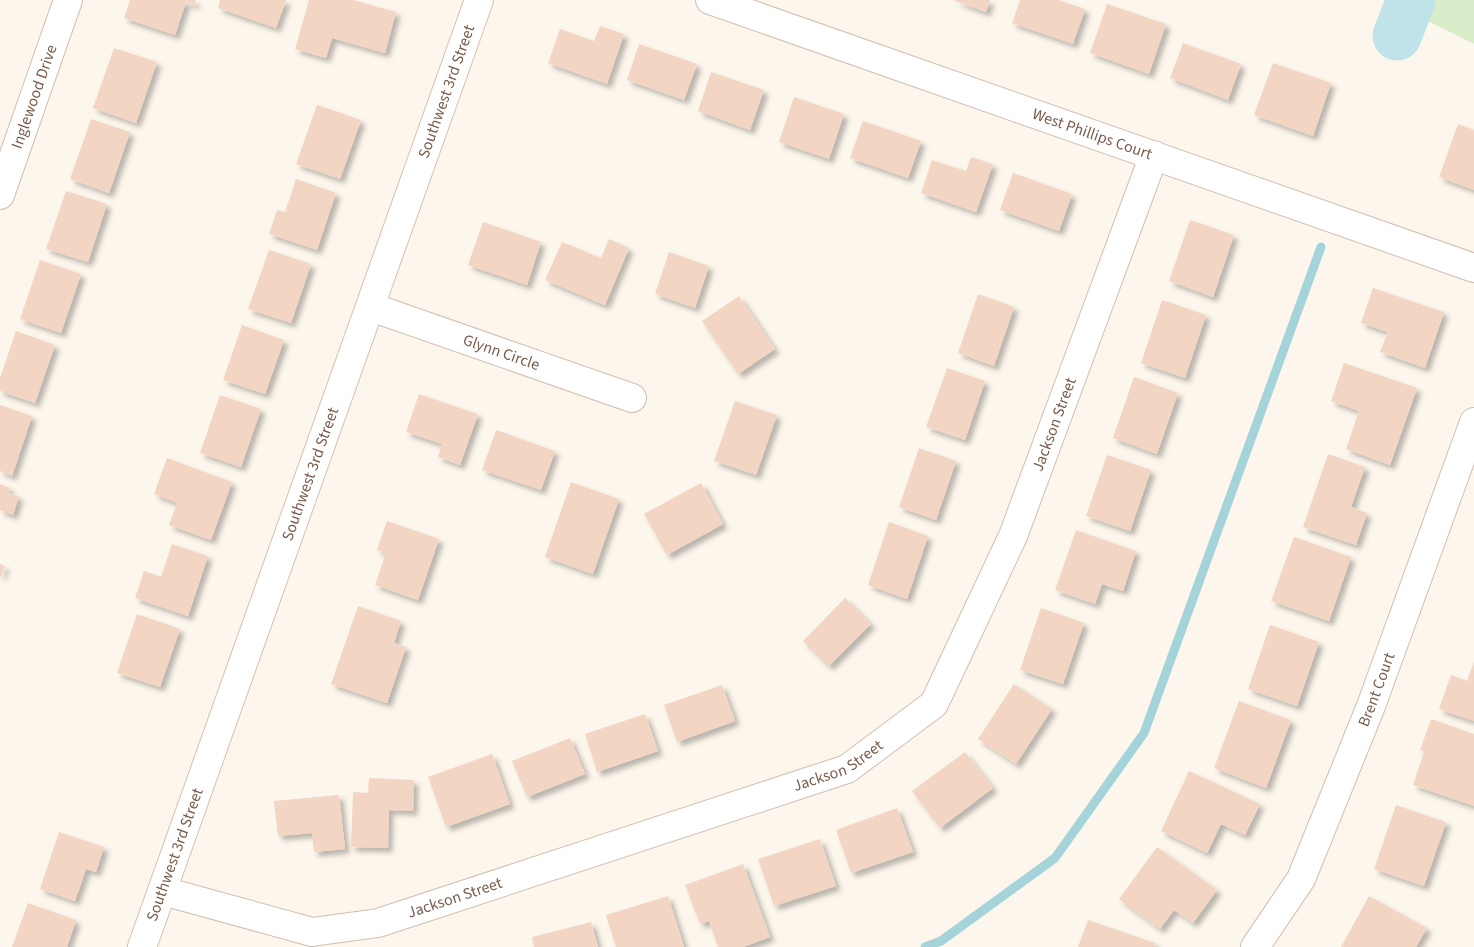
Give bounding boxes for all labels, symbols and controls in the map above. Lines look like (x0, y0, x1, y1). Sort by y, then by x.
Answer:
street label: Southwest 3rd Street (413, 21, 480, 161)
street label: Inglewood Drive (6, 42, 63, 152)
street label: West Phillips Court (1029, 103, 1156, 165)
street label: Glynn Circle (460, 329, 543, 376)
street label: Jackson Street (1027, 374, 1082, 474)
street label: Southwest 3rd Street (276, 404, 344, 544)
street label: Brent Court (1353, 649, 1401, 730)
street label: Jackson Street (790, 734, 888, 797)
street label: Southwest 3rd Street (141, 784, 209, 924)
street label: Jackson Street (405, 872, 506, 924)

